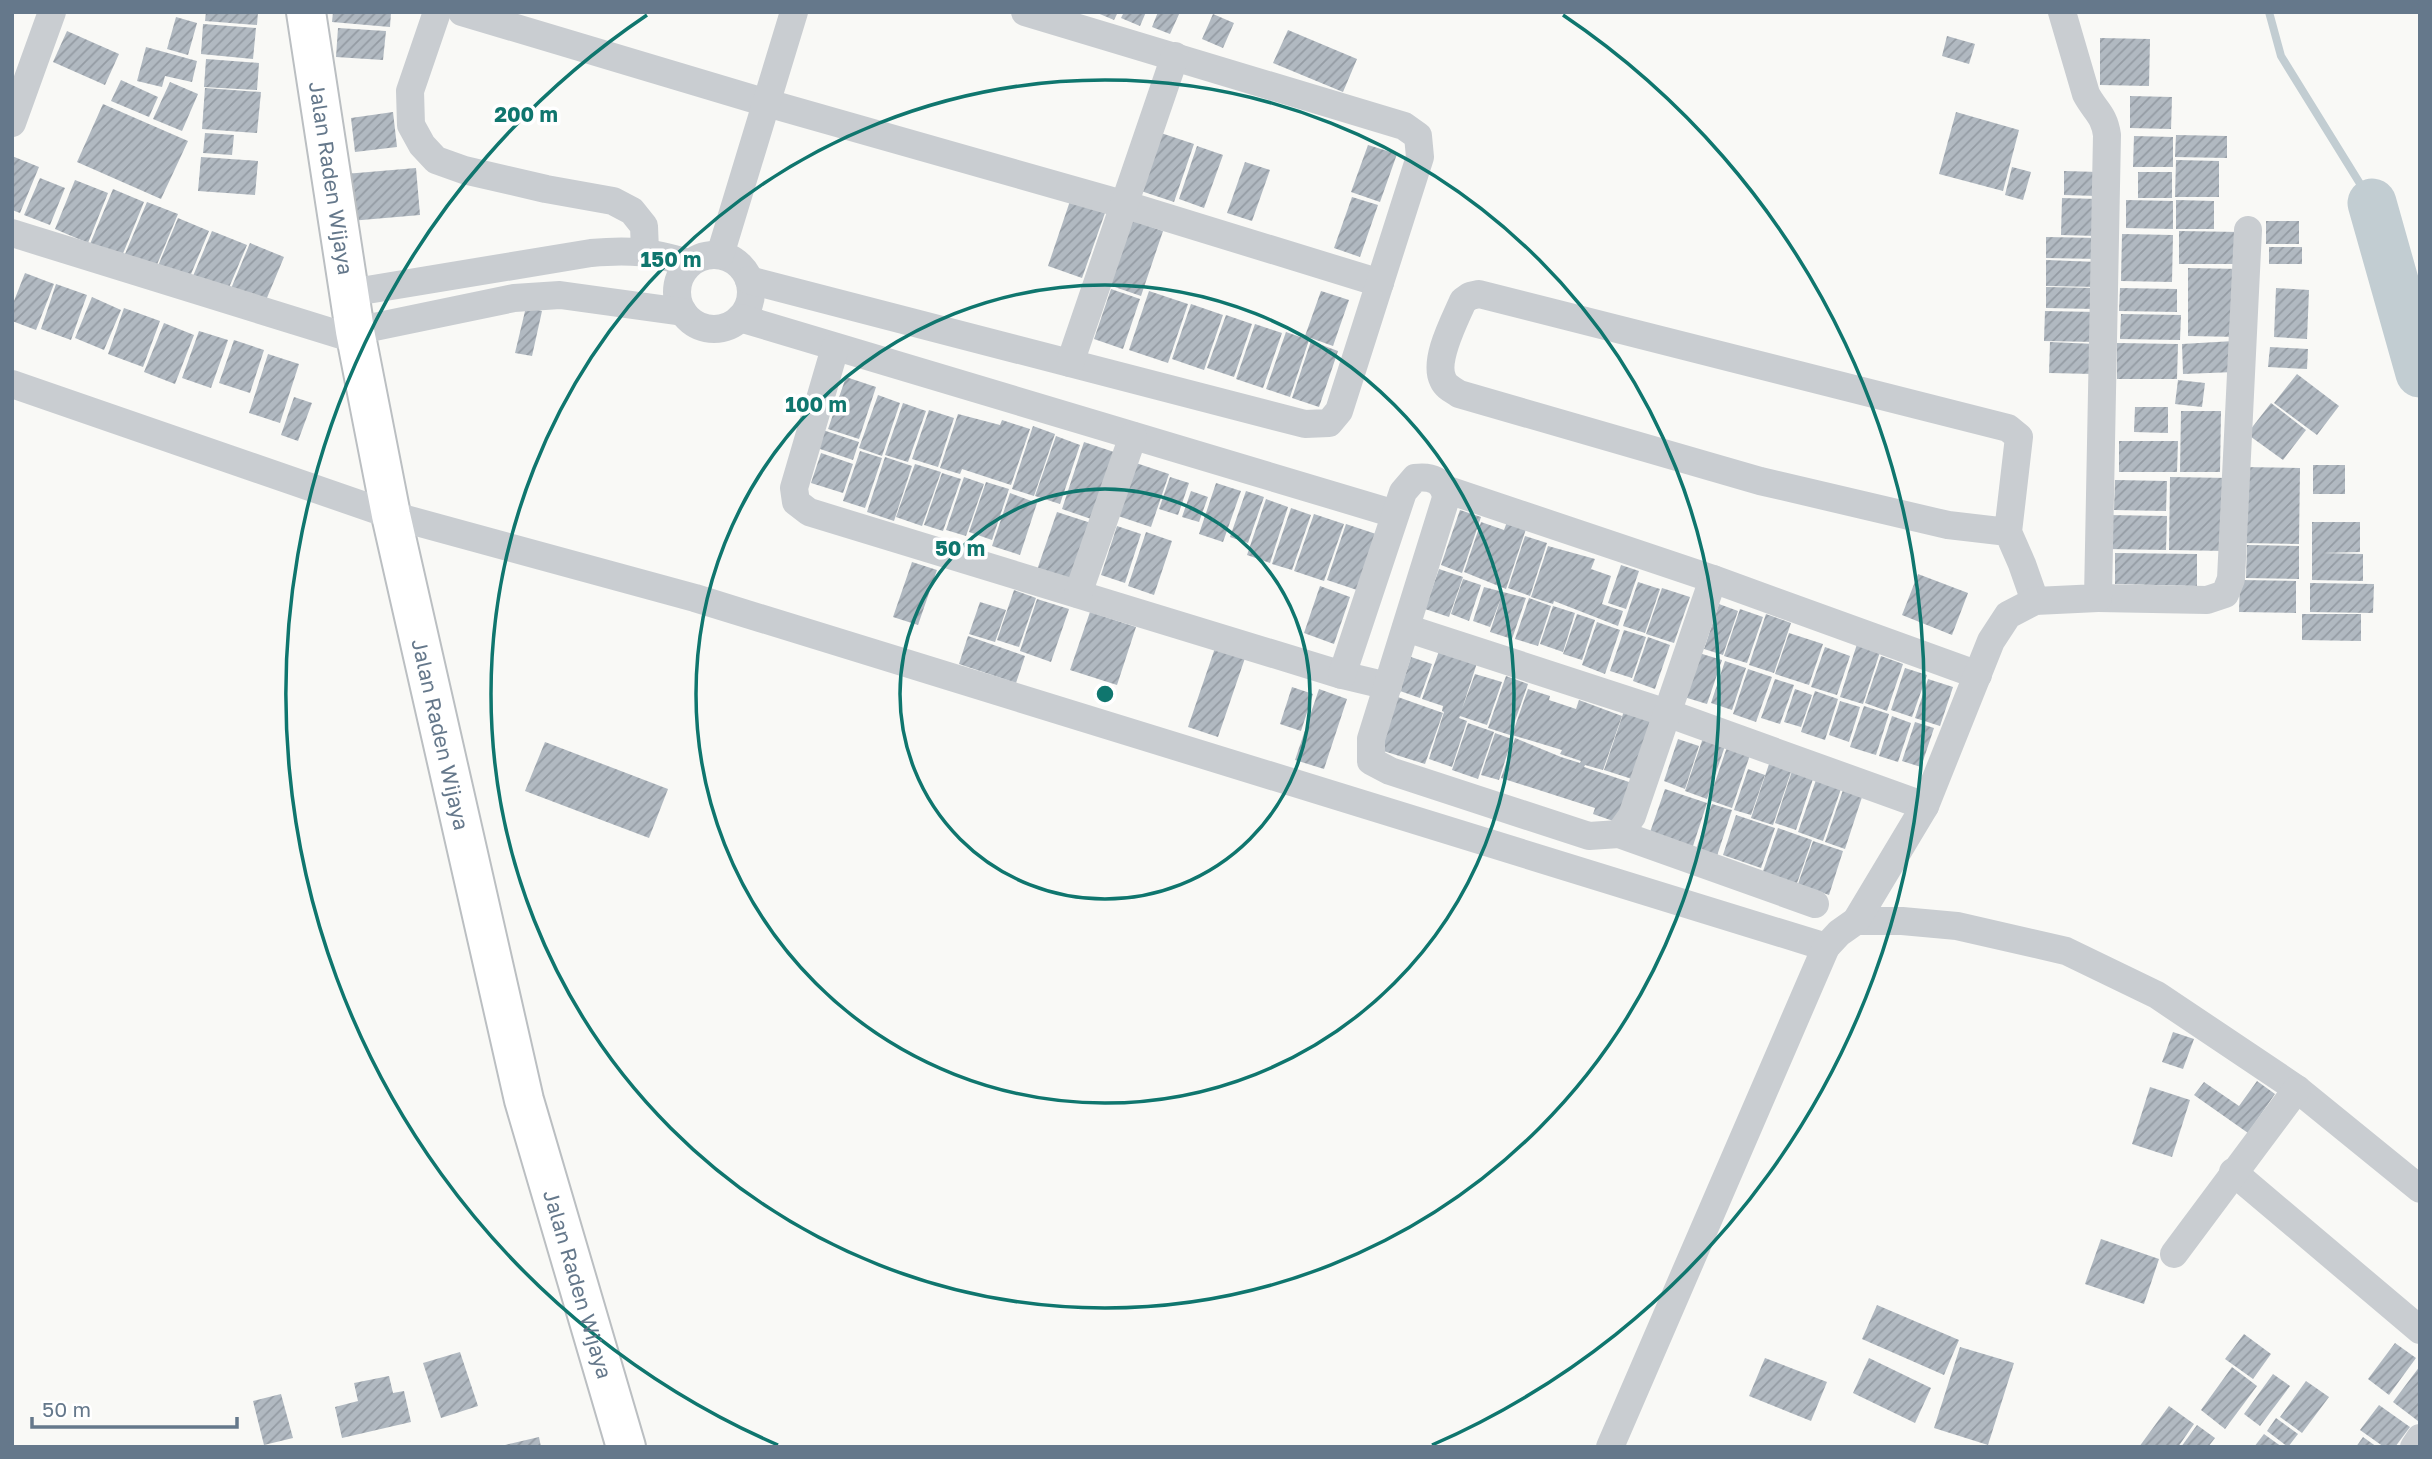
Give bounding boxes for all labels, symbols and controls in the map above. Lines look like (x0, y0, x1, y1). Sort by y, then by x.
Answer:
street label: Jalan Raden Wijaya (304, 79, 359, 277)
text: 200 m (494, 101, 558, 127)
text: 150 m (641, 246, 701, 272)
text: 100 m (785, 391, 847, 417)
text: 50 m (935, 535, 985, 561)
street label: Jalan Raden Wijaya (406, 636, 475, 832)
centre of rings (1093, 682, 1117, 706)
street label: Jalan Raden Wijaya (538, 1187, 618, 1381)
scale bar (32, 1386, 236, 1430)
text: 50 m (42, 1396, 91, 1422)

